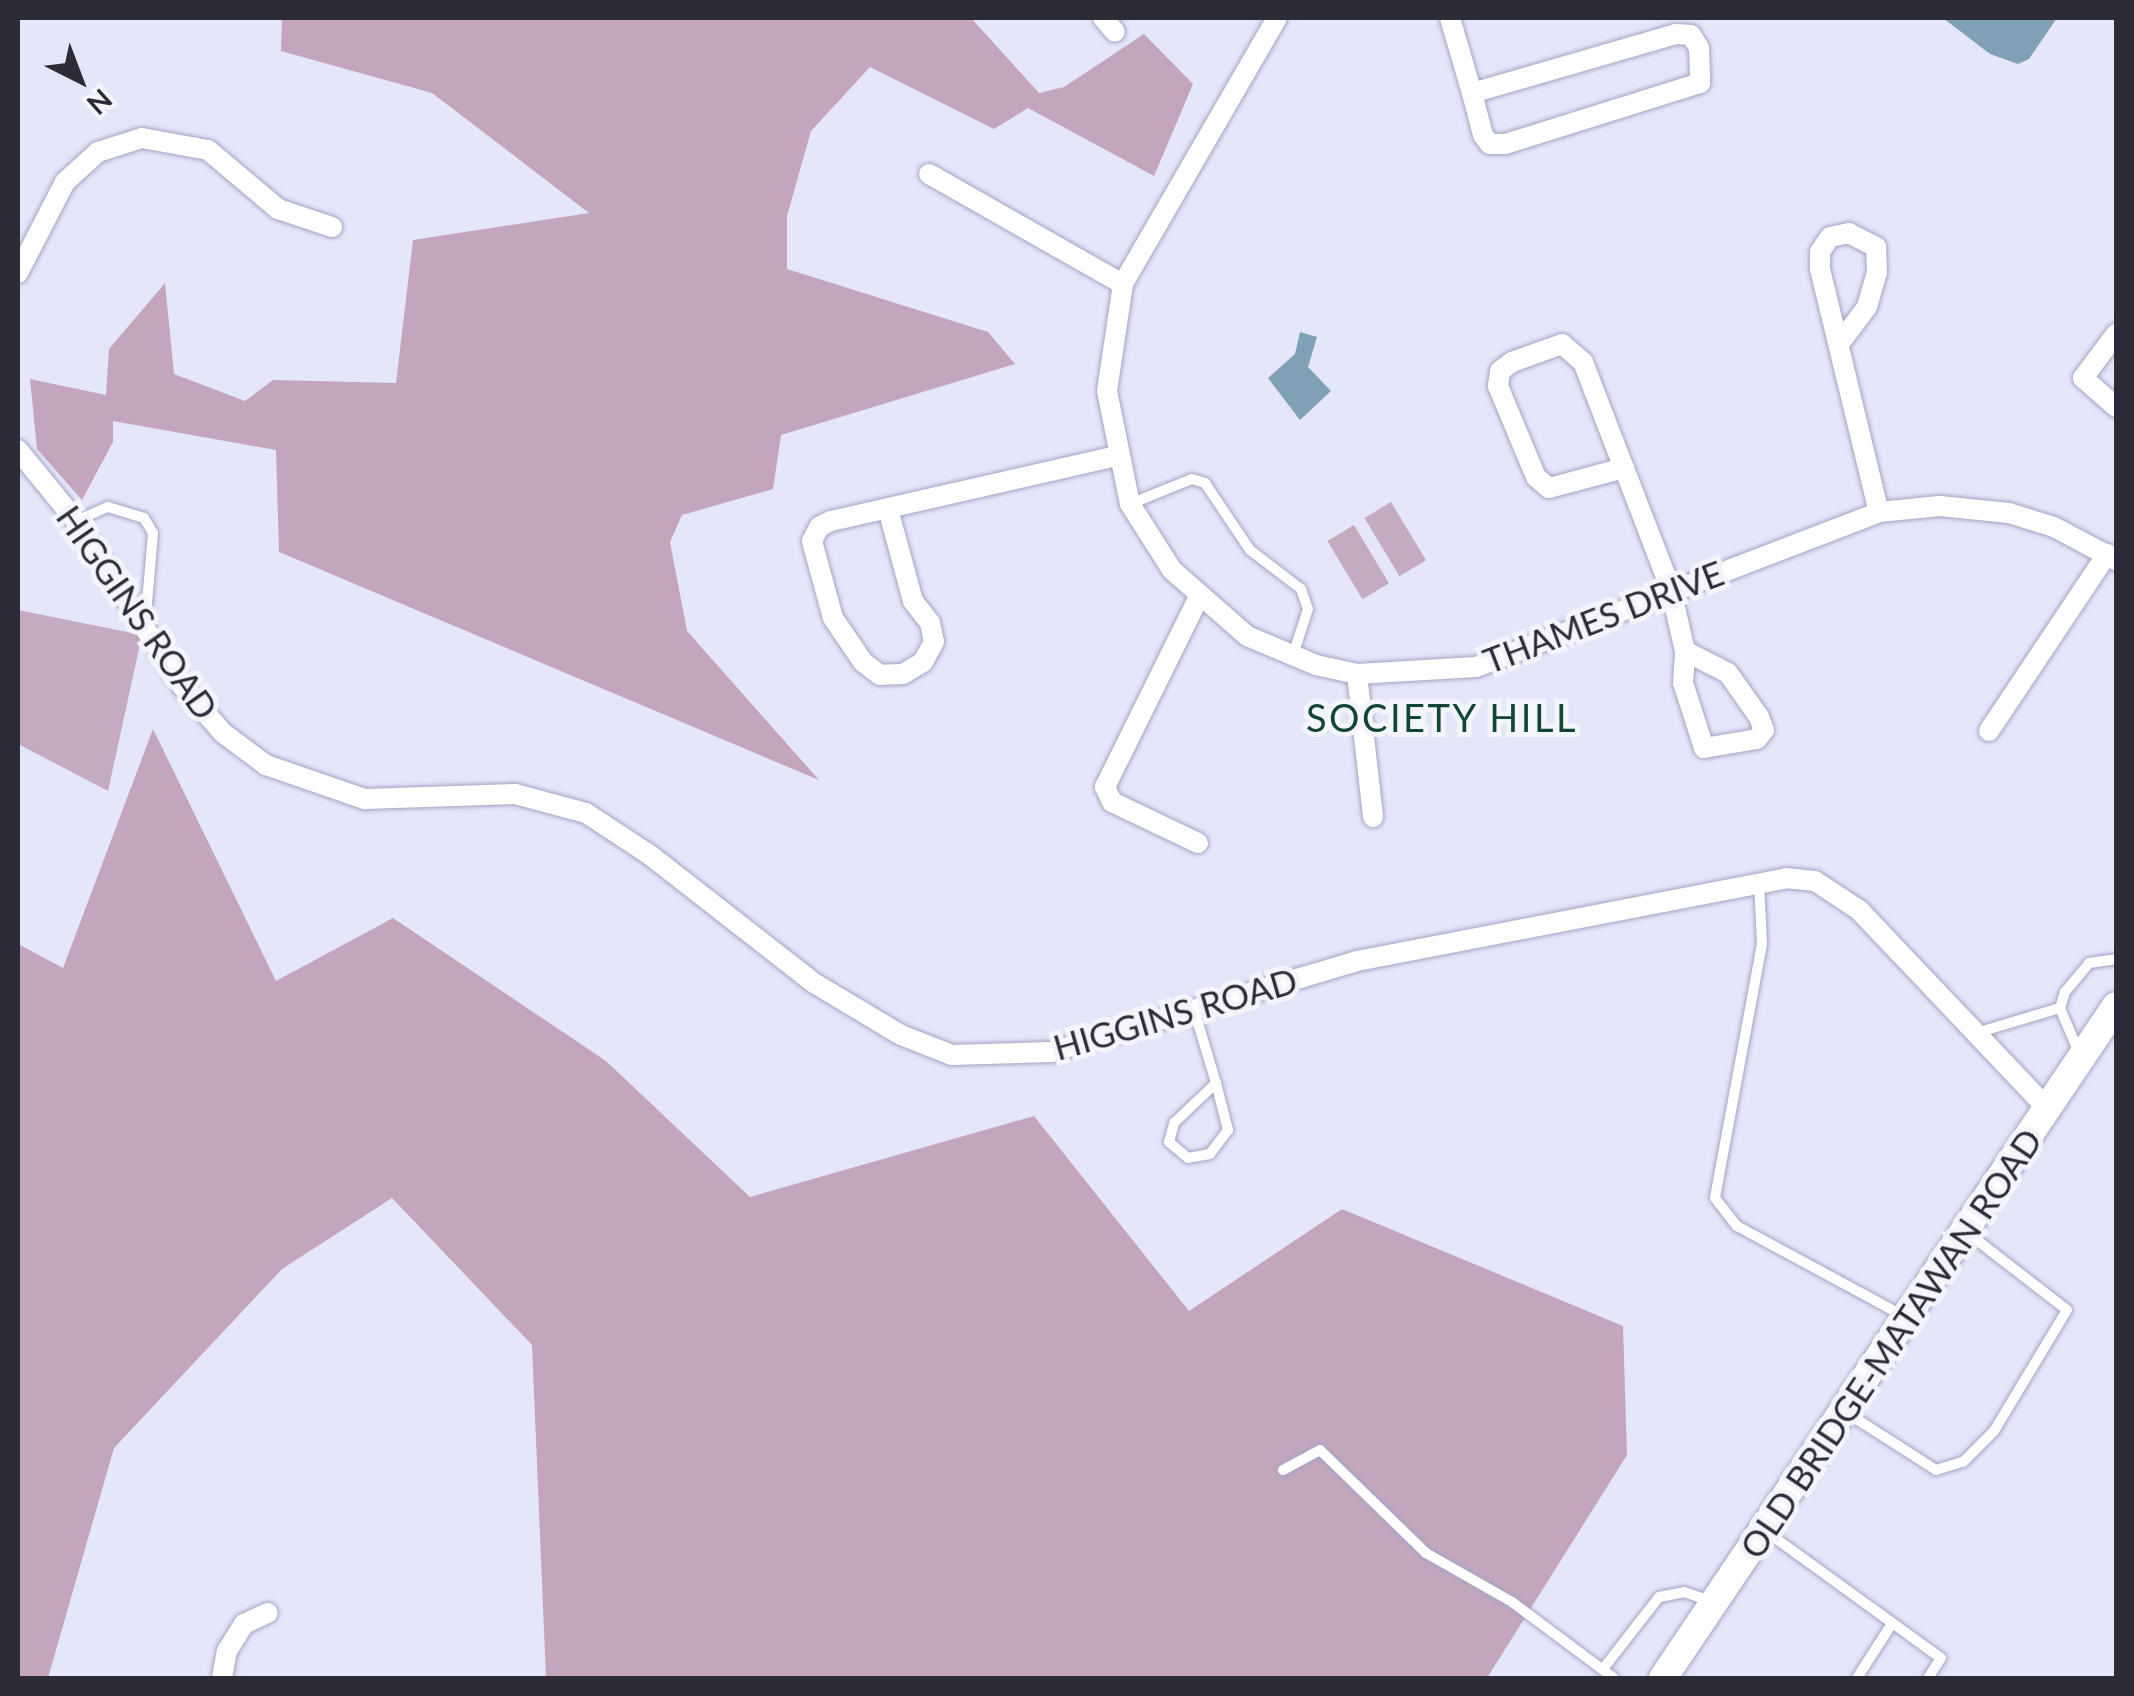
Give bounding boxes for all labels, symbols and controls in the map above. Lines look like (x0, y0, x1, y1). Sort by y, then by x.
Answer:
north arrow (30, 30, 130, 130)
text: N (81, 82, 119, 122)
street label: HIGGINS ROAD (49, 497, 227, 727)
street label: THAMES DRIVE (1477, 551, 1729, 681)
district label: SOCIETY HILL (1305, 695, 1579, 741)
street label: HIGGINS ROAD (1048, 958, 1302, 1068)
street label: OLD BRIDGE-MATAWAN ROAD (1730, 1120, 2050, 1566)

